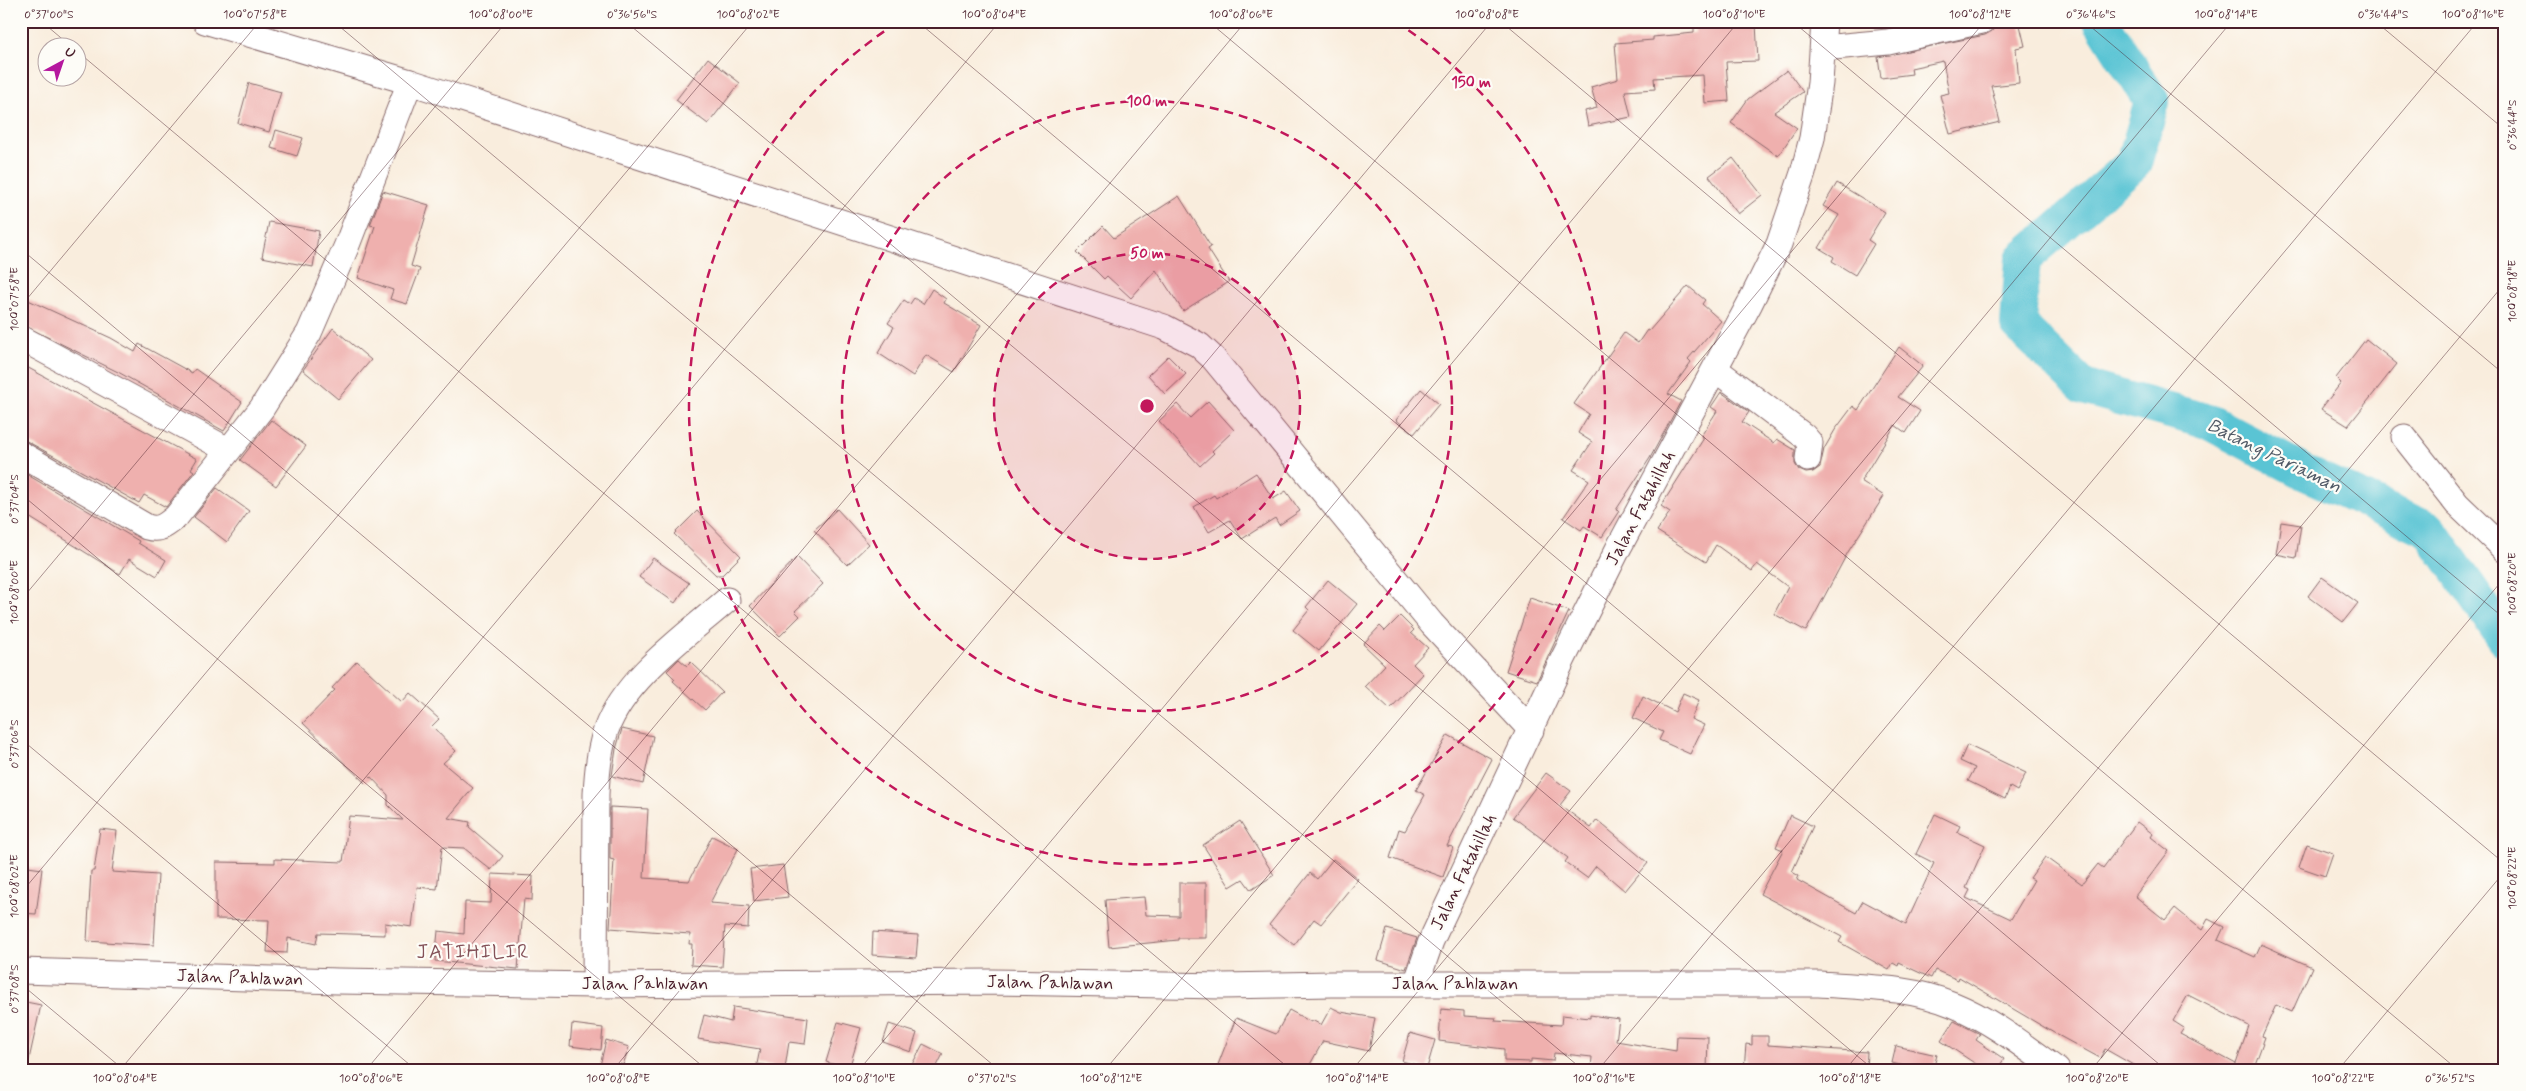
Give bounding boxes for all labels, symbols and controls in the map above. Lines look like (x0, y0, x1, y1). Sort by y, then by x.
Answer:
text: 0°37'00"S (24, 7, 74, 23)
text: 100°07'58"E (223, 7, 287, 23)
text: 100°08'00"E (469, 7, 533, 23)
text: 0°36'56"S (607, 7, 657, 23)
text: 100°08'02"E (716, 7, 780, 23)
text: 100°08'04"E (962, 7, 1026, 23)
text: 100°08'06"E (1209, 7, 1273, 23)
text: 100°08'08"E (1455, 7, 1519, 23)
text: 100°08'10"E (1703, 7, 1765, 23)
text: 100°08'12"E (1949, 7, 2011, 23)
text: 0°36'46"S (2066, 7, 2116, 23)
text: 100°08'14"E (2194, 7, 2258, 23)
text: 0°36'44"S (2358, 7, 2409, 23)
text: 100°08'16"E (2442, 7, 2504, 23)
north arrow (38, 38, 88, 88)
text: U (60, 43, 79, 63)
text: 150 m (1451, 73, 1491, 93)
text: 100 m (1127, 92, 1167, 112)
text: 0°36'44"S (2505, 99, 2521, 150)
text: 50 m (1130, 244, 1164, 264)
text: 100°08'18"E (2505, 260, 2521, 322)
text: 100°07'58"E (7, 267, 23, 331)
centre of rings (1138, 397, 1156, 415)
water label: Batang Pariaman (2203, 413, 2345, 499)
street label: Jalan Fatahillah (1601, 446, 1681, 570)
text: 0°37'04"S (7, 474, 23, 524)
text: 100°08'20"E (2505, 552, 2521, 616)
text: 100°08'00"E (7, 560, 23, 624)
text: 0°37'06"S (7, 719, 23, 769)
street label: Jalan Fatahillah (1425, 810, 1503, 934)
text: 100°08'22"E (2505, 847, 2521, 909)
text: 100°08'02"E (7, 854, 23, 918)
district label: JATIHILIR (416, 939, 530, 966)
text: 0°37'08"S (7, 964, 23, 1014)
street label: Jalan Pahlawan (176, 964, 304, 992)
street label: Jalan Pahlawan (986, 970, 1114, 996)
street label: Jalan Pahlawan (582, 972, 708, 996)
street label: Jalan Pahlawan (1392, 972, 1518, 996)
text: 100°08'04"E (93, 1071, 157, 1087)
text: 100°08'06"E (339, 1071, 403, 1087)
text: 100°08'08"E (586, 1071, 650, 1087)
text: 100°08'10"E (833, 1071, 895, 1087)
text: 0°37'02"S (968, 1071, 1017, 1087)
text: 100°08'12"E (1080, 1071, 1142, 1087)
text: 100°08'14"E (1325, 1071, 1389, 1087)
text: 100°08'16"E (1573, 1071, 1635, 1087)
text: 100°08'18"E (1819, 1071, 1881, 1087)
text: 100°08'20"E (2065, 1071, 2129, 1087)
text: 100°08'22"E (2312, 1071, 2374, 1087)
text: 0°36'52"S (2425, 1071, 2475, 1087)

